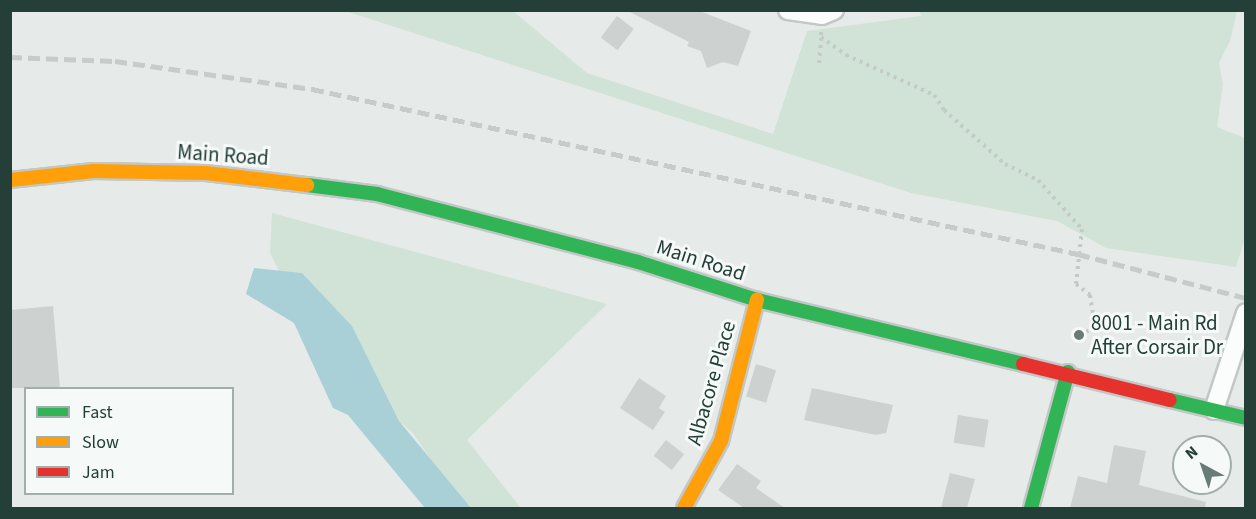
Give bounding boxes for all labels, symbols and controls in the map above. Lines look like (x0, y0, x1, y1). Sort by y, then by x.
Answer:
street label: Main Road (176, 139, 270, 171)
street label: Main Road (653, 234, 749, 286)
place label: 8001 - Main Rd After Corsair Dr (1091, 310, 1223, 360)
street label: Albacore Place (681, 318, 741, 448)
marker: 8001 - Main Rd After Corsair Dr (1072, 328, 1086, 342)
legend (24, 387, 234, 495)
text: Fast (82, 400, 113, 425)
text: Slow (82, 430, 119, 455)
north arrow (1172, 435, 1232, 495)
text: N (1181, 441, 1203, 465)
text: Jam (82, 460, 115, 485)

